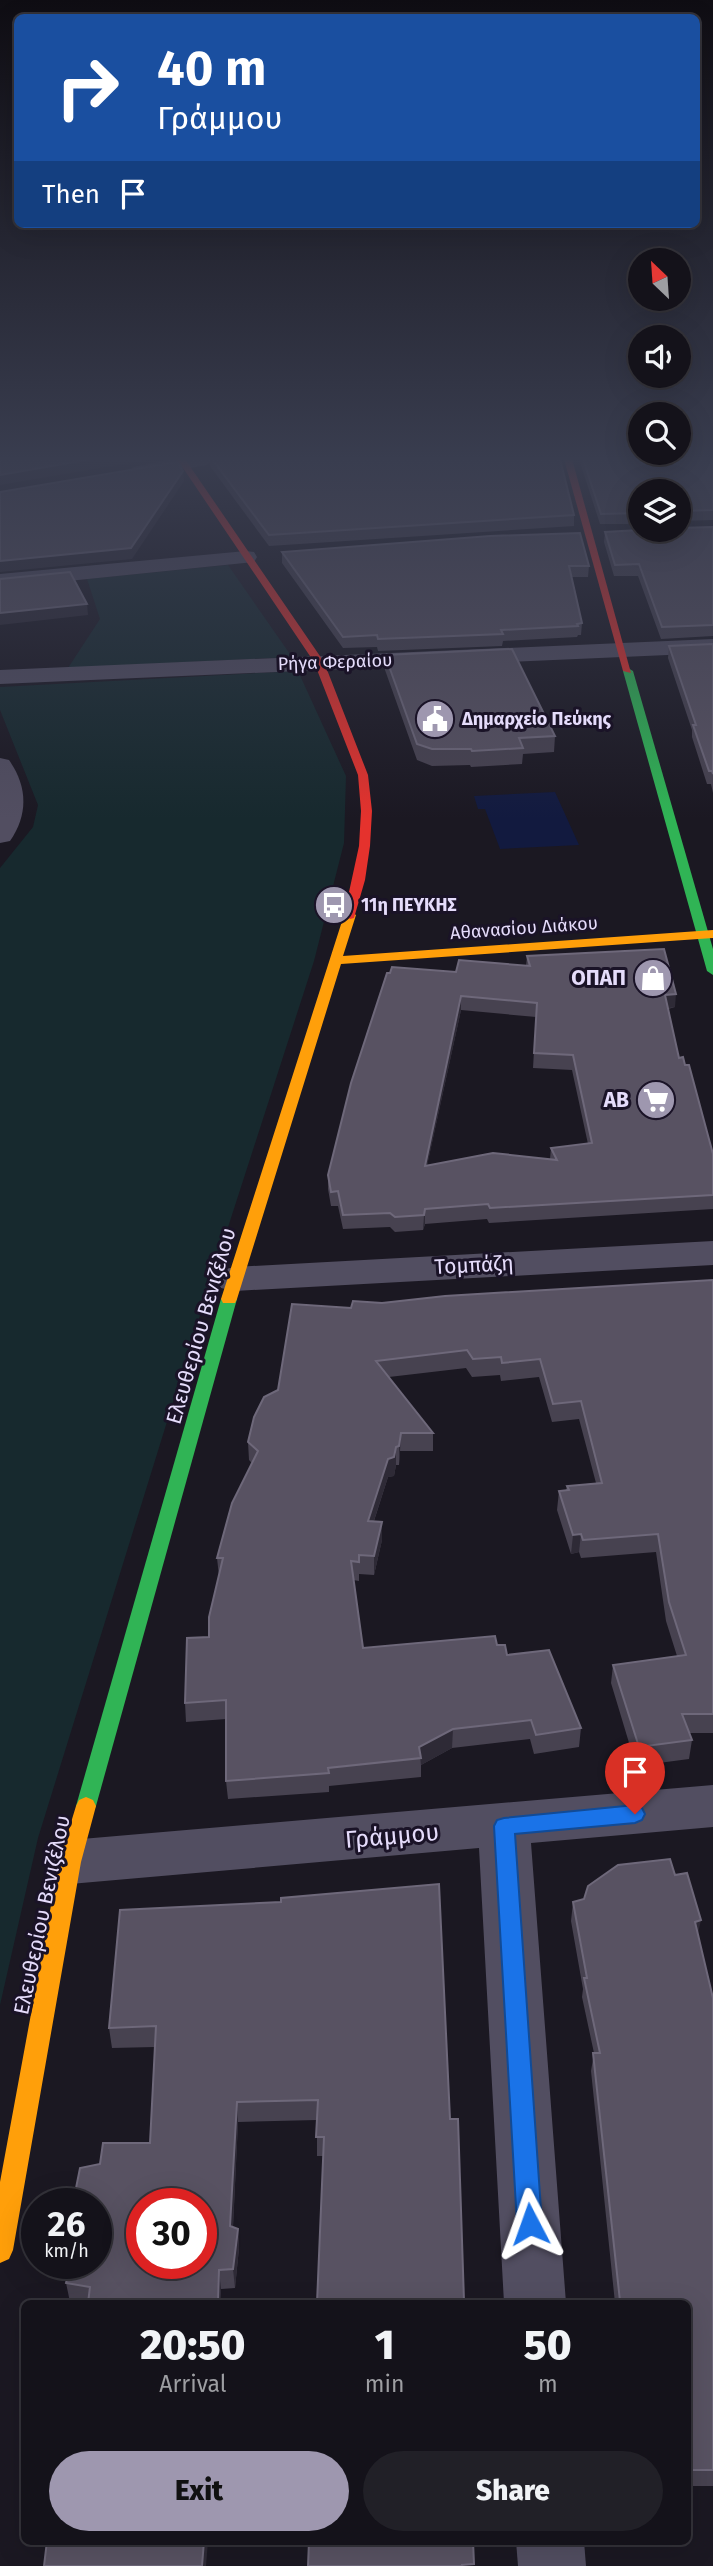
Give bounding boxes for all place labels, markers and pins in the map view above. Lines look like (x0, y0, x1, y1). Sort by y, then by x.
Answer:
public building icon: Δημαρχείο Πεύκης (414, 698, 456, 740)
place label: Δημαρχείο Πεύκης (461, 708, 612, 730)
bus stop icon: 11η ΠΕΥΚΗΣ (313, 884, 355, 926)
place label: 11η ΠΕΥΚΗΣ (361, 894, 457, 916)
shop icon: ΟΠΑΠ (632, 957, 674, 999)
place label: ΟΠΑΠ (571, 965, 626, 991)
supermarket icon: ΑΒ (635, 1079, 677, 1121)
place label: ΑΒ (603, 1087, 629, 1113)
pin (605, 1742, 665, 1814)

